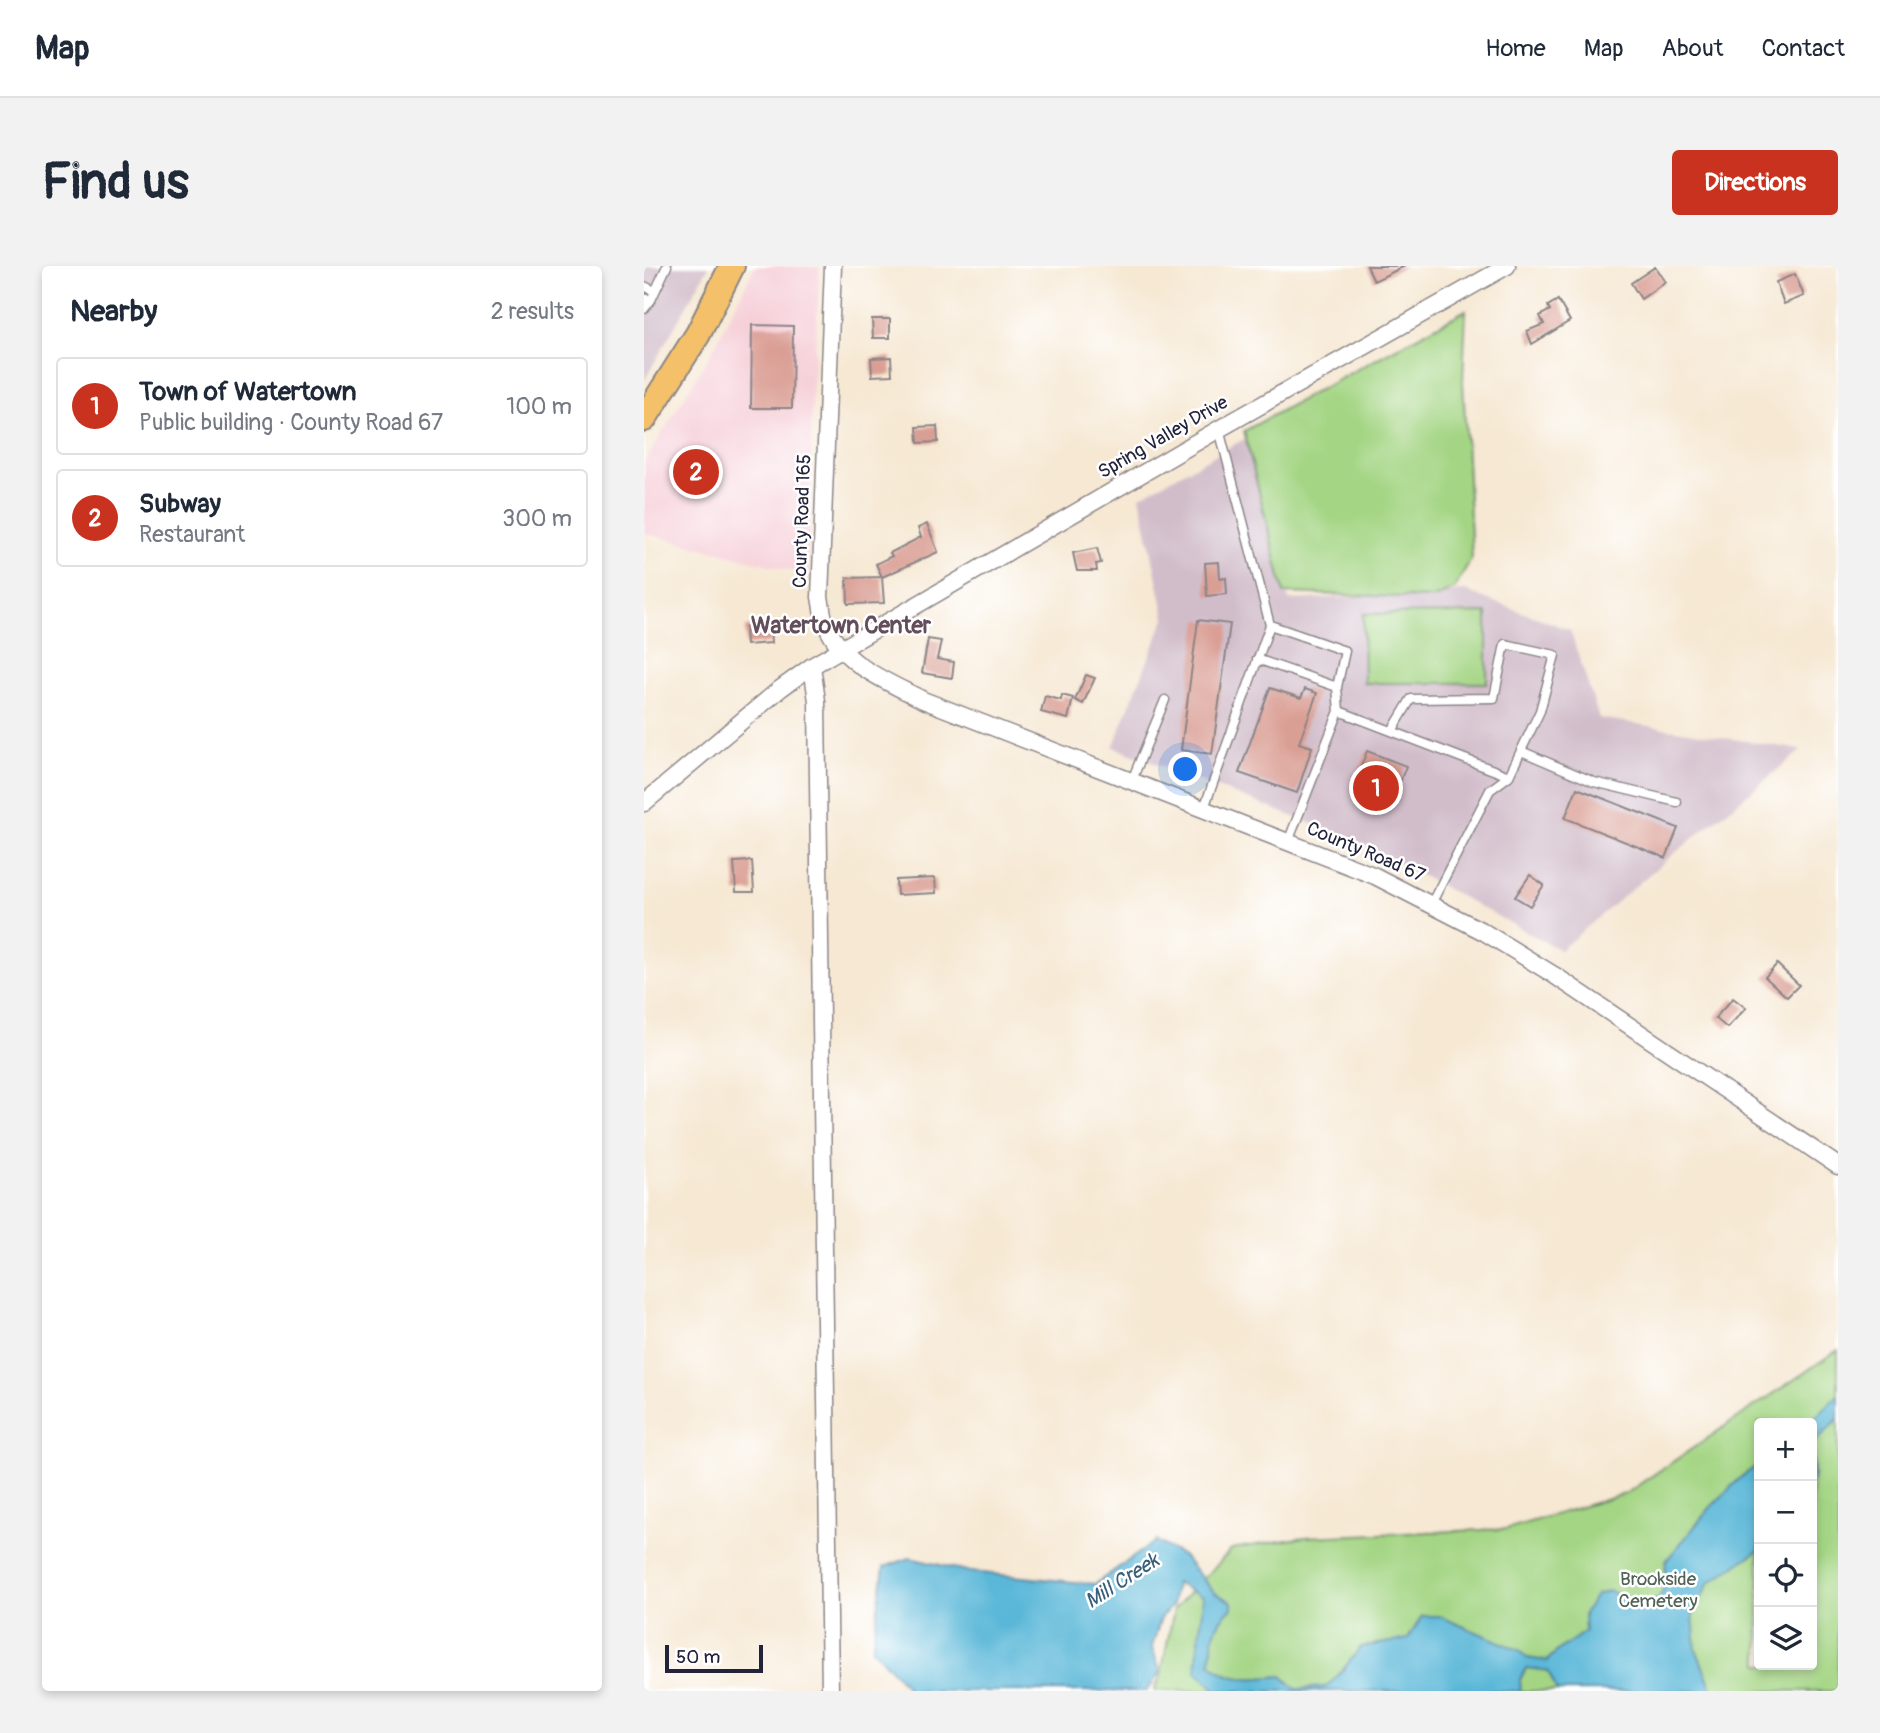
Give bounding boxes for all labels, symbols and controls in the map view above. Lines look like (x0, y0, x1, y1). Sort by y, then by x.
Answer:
text: Map (35, 28, 90, 69)
text: Home (1485, 34, 1546, 63)
text: Map (1584, 34, 1624, 63)
text: About (1662, 34, 1724, 63)
text: Contact (1762, 34, 1845, 63)
button: Directions (1672, 150, 1838, 215)
text: Find us (42, 152, 189, 213)
text: Nearby (70, 293, 157, 330)
text: 2 results (491, 297, 574, 326)
text: Town of Watertown (139, 376, 357, 408)
street label: Spring Valley Drive (1094, 390, 1233, 484)
text: 1 (91, 392, 100, 421)
text: 100 m (506, 392, 572, 421)
text: Public building · County Road 67 (139, 408, 443, 437)
pin: 2 (673, 446, 719, 498)
street label: County Road 165 (788, 454, 816, 588)
text: Subway (139, 488, 221, 520)
text: 2 (89, 504, 101, 533)
text: 300 m (502, 504, 572, 533)
text: Restaurant (139, 520, 245, 549)
district label: Watertown Center (751, 611, 932, 640)
your location (1168, 752, 1202, 786)
pin: 1 (1353, 762, 1399, 814)
street label: County Road 67 (1303, 816, 1429, 888)
map controls (1754, 1418, 1817, 1670)
button: + (1754, 1418, 1817, 1481)
button: − (1754, 1481, 1817, 1544)
button: locate (1754, 1544, 1817, 1607)
water label: Mill Creek (1080, 1546, 1166, 1615)
park label: Brookside Cemetery (1618, 1567, 1698, 1613)
button: layers (1754, 1607, 1817, 1670)
scale bar (665, 1642, 763, 1674)
text: 50 m (676, 1645, 720, 1669)

